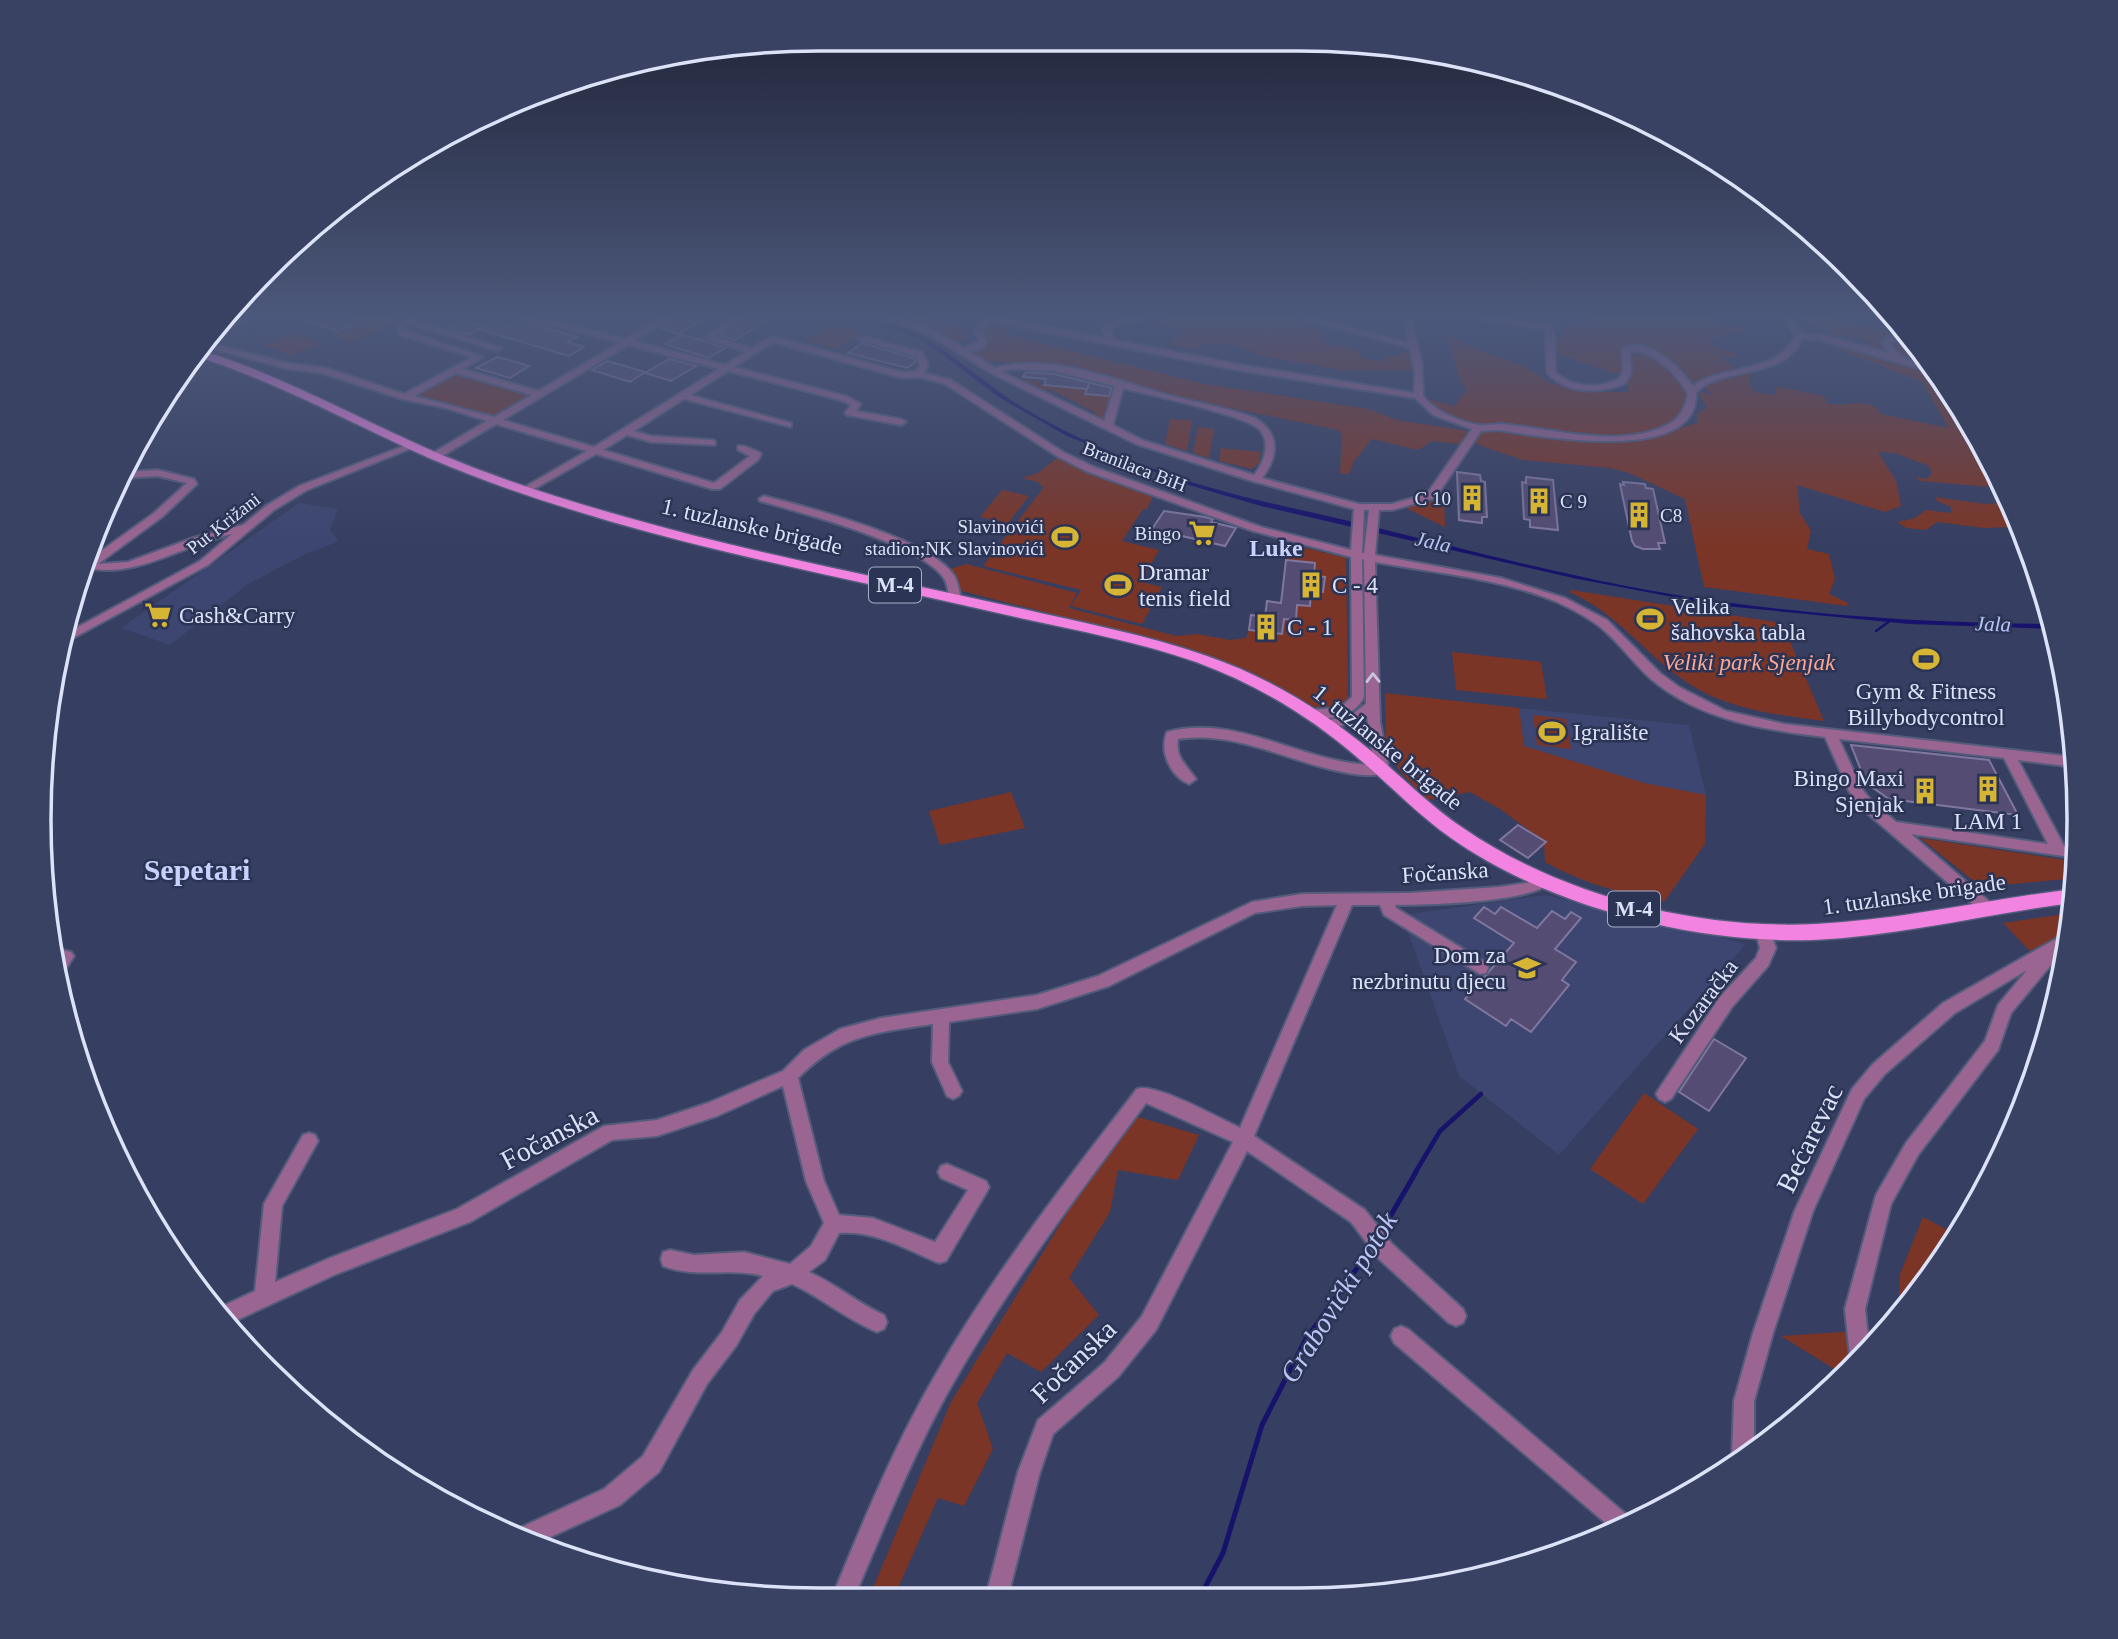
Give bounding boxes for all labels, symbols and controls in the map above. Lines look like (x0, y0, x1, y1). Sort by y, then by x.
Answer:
street label: Branilaca BiH (1080, 437, 1190, 496)
building icon: C 10 (1457, 483, 1487, 513)
building icon: C 9 (1524, 486, 1554, 516)
street label: Put Križani (183, 488, 264, 558)
place label: C 10 (1415, 488, 1451, 509)
place label: C 9 (1560, 491, 1587, 512)
street label: 1. tuzlanske brigade (659, 494, 845, 559)
building icon: C8 (1624, 500, 1654, 530)
place label: C8 (1660, 505, 1682, 526)
place label: Slavinovići stadion;NK Slavinovići (865, 516, 1044, 559)
supermarket icon: Bingo (1187, 518, 1217, 548)
sports icon: Slavinovići stadion;NK Slavinovići (1050, 522, 1080, 552)
place label: Bingo (1135, 523, 1181, 544)
water label: Jala (1413, 527, 1453, 557)
district label: Luke (1249, 535, 1303, 561)
place label: Dramar tenis field (1139, 560, 1231, 611)
road number: M-4 (869, 568, 921, 602)
sports icon: Dramar tenis field (1103, 570, 1133, 600)
building icon: C - 4 (1296, 570, 1326, 600)
place label: C - 4 (1332, 573, 1379, 598)
place label: Velika šahovska tabla (1671, 594, 1806, 645)
supermarket icon: Cash&Carry (143, 600, 173, 630)
place label: Cash&Carry (179, 603, 296, 628)
sports icon: Velika šahovska tabla (1635, 604, 1665, 634)
water label: Jala (1975, 611, 2011, 637)
building icon: C - 1 (1251, 612, 1281, 642)
place label: C - 1 (1287, 615, 1333, 640)
sports icon: Gym & Fitness Billybodycontrol (1911, 644, 1941, 674)
park label: Veliki park Sjenjak (1663, 650, 1836, 675)
one-way arrow (1365, 672, 1380, 683)
place label: Gym & Fitness Billybodycontrol (1847, 679, 2005, 730)
street label: 1. tuzlanske brigade (1308, 680, 1467, 815)
sports icon: Igralište (1537, 717, 1567, 747)
place label: Igralište (1573, 720, 1648, 745)
place label: Bingo Maxi Sjenjak (1793, 766, 1904, 817)
building icon: LAM 1 (1973, 774, 2003, 804)
building icon: Bingo Maxi Sjenjak (1910, 776, 1940, 806)
place label: LAM 1 (1954, 809, 2022, 834)
district label: Sepetari (144, 853, 250, 886)
street label: Fočanska (1401, 857, 1489, 888)
street label: 1. tuzlanske brigade (1821, 869, 2007, 920)
road number: M-4 (1608, 892, 1660, 926)
place label: Dom za nezbrinutu djecu (1352, 943, 1506, 994)
school or university icon: Dom za nezbrinutu djecu (1512, 953, 1542, 983)
street label: Kozaračka (1664, 955, 1743, 1048)
street label: Bećarevac (1770, 1079, 1849, 1197)
street label: Fočanska (495, 1099, 604, 1176)
water label: Grabovički potok (1274, 1206, 1404, 1388)
street label: Fočanska (1025, 1313, 1123, 1409)

